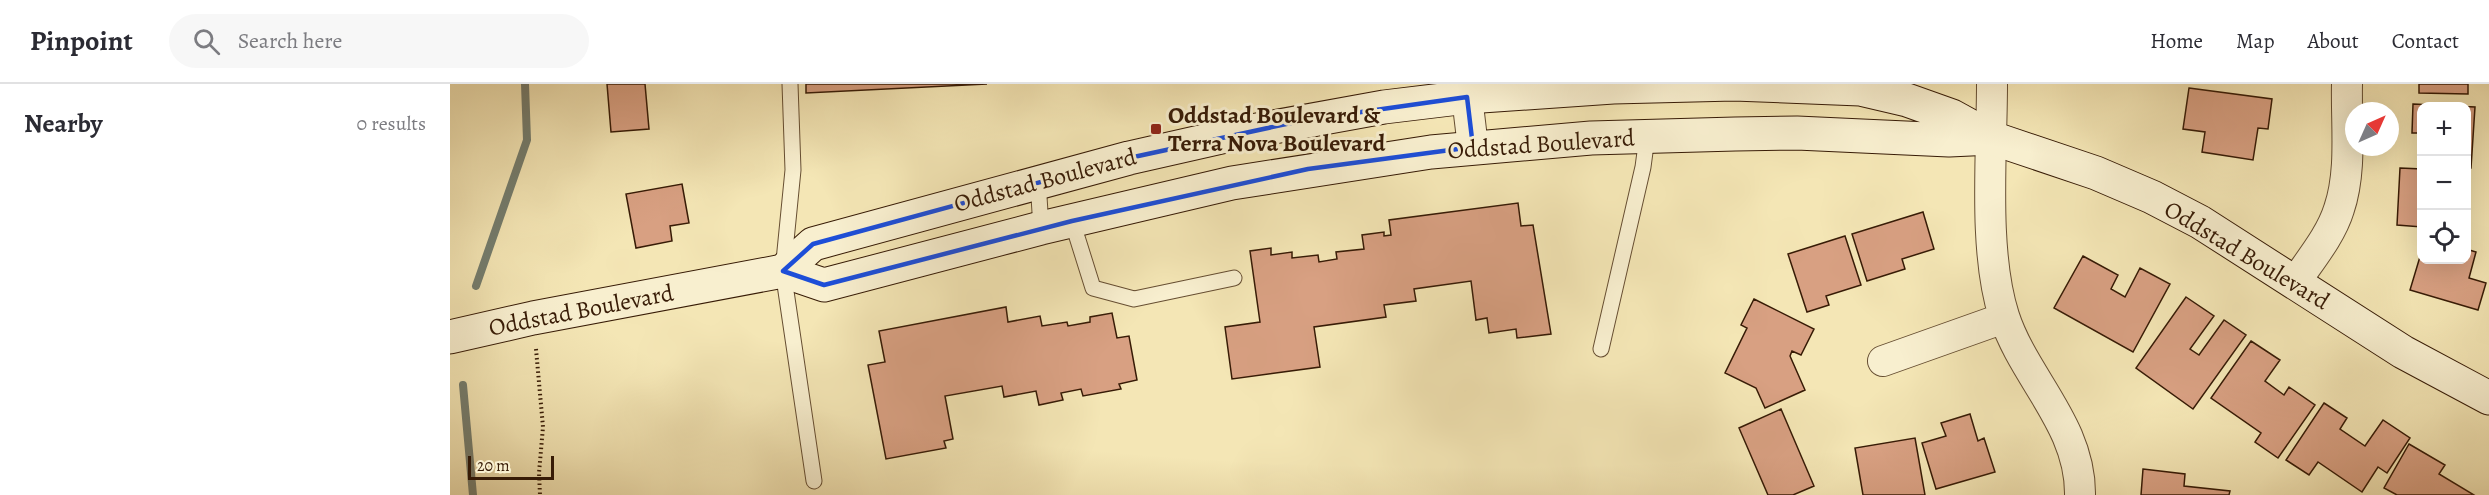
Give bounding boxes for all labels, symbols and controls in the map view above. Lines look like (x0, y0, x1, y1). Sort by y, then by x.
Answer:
search box (169, 14, 589, 68)
text: Pinpoint (30, 22, 133, 60)
icon: search (190, 25, 223, 58)
text: Search here (238, 26, 342, 56)
text: Home (2150, 27, 2203, 55)
text: Map (2236, 27, 2274, 55)
text: About (2307, 27, 2359, 55)
text: Contact (2392, 27, 2459, 55)
place label: Oddstad Boulevard & Terra Nova Boulevard (1168, 99, 1385, 159)
north arrow (2345, 102, 2399, 156)
map controls (2417, 102, 2471, 264)
button: + (2417, 102, 2471, 156)
text: Nearby (24, 106, 103, 141)
text: 0 results (357, 110, 426, 137)
street label: Oddstad Boulevard (1446, 121, 1636, 167)
marker: Oddstad Boulevard & Terra Nova Boulevard (1149, 122, 1163, 136)
street label: Oddstad Boulevard (950, 140, 1140, 220)
button: − (2417, 156, 2471, 210)
street label: Oddstad Boulevard (2158, 193, 2336, 317)
button: locate (2417, 210, 2471, 264)
street label: Oddstad Boulevard (486, 276, 676, 344)
scale bar (468, 453, 554, 480)
text: 20 m (477, 455, 510, 477)

